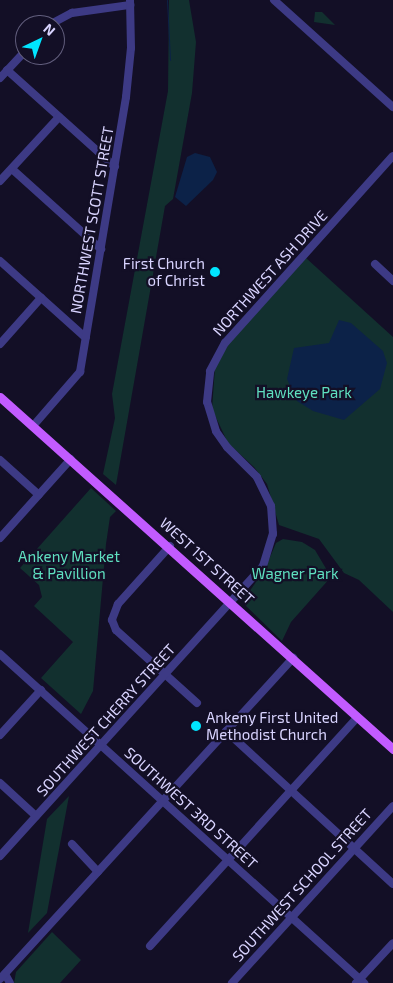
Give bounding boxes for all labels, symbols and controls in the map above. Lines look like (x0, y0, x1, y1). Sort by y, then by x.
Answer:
north arrow (15, 15, 65, 65)
text: N (40, 20, 59, 39)
street label: NORTHWEST SCOTT STREET (67, 124, 117, 316)
street label: NORTHWEST ASH DRIVE (209, 206, 331, 340)
place label: First Church of Christ (123, 254, 205, 289)
marker: First Church of Christ (209, 266, 221, 278)
park label: Hawkeye Park (256, 384, 352, 402)
street label: WEST 1ST STREET (156, 514, 258, 608)
park label: Ankeny Market & Pavillion (18, 547, 120, 582)
park label: Wagner Park (251, 565, 339, 583)
street label: SOUTHWEST CHERRY STREET (33, 640, 179, 800)
place label: Ankeny First United Methodist Church (206, 708, 339, 743)
marker: Ankeny First United Methodist Church (190, 720, 202, 732)
street label: SOUTHWEST 3RD STREET (121, 743, 261, 873)
street label: SOUTHWEST SCHOOL STREET (228, 805, 376, 965)

